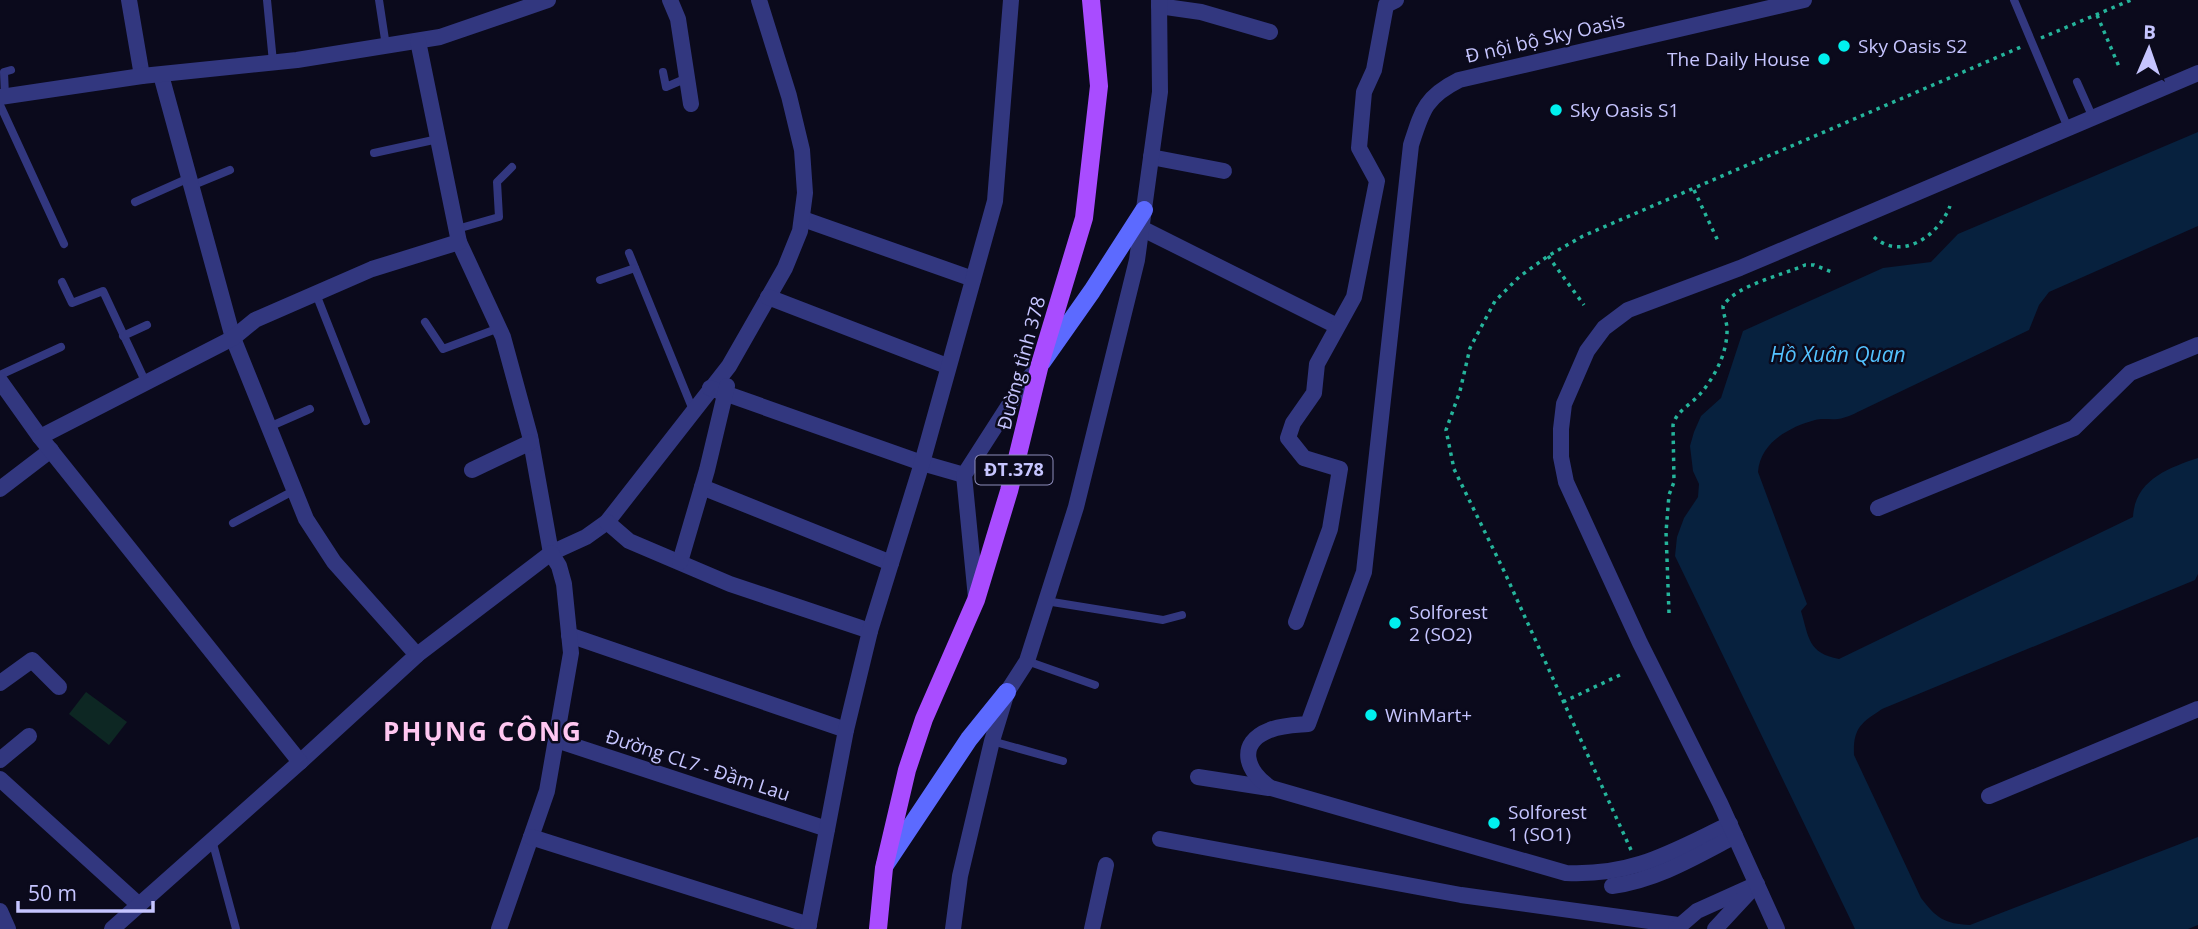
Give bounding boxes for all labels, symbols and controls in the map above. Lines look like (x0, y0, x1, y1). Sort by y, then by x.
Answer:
street label: Đ nội bộ Sky Oasis (1463, 7, 1627, 69)
north arrow (2114, 14, 2184, 84)
text: B (2143, 19, 2156, 45)
place label: Sky Oasis S2 (1858, 33, 1967, 59)
marker: Sky Oasis S2 (1836, 38, 1852, 54)
place label: The Daily House (1667, 46, 1810, 72)
marker: The Daily House (1816, 51, 1832, 67)
place label: Sky Oasis S1 (1570, 97, 1679, 123)
marker: Sky Oasis S1 (1548, 102, 1564, 118)
street label: Đường tỉnh 378 (991, 293, 1051, 433)
water label: Hồ Xuân Quan (1770, 340, 1906, 368)
road number: ĐT.378 (976, 456, 1052, 484)
place label: Solforest 2 (SO2) (1409, 599, 1488, 647)
marker: Solforest 2 (SO2) (1387, 615, 1403, 631)
place label: WinMart+ (1385, 702, 1472, 728)
marker: WinMart+ (1363, 707, 1379, 723)
district label: PHỤNG CÔNG (383, 713, 583, 749)
street label: Đường CL7 - Đầm Lau (602, 723, 794, 807)
place label: Solforest 1 (SO1) (1508, 799, 1587, 847)
marker: Solforest 1 (SO1) (1486, 815, 1502, 831)
scale bar (18, 870, 152, 914)
text: 50 m (28, 879, 77, 907)

